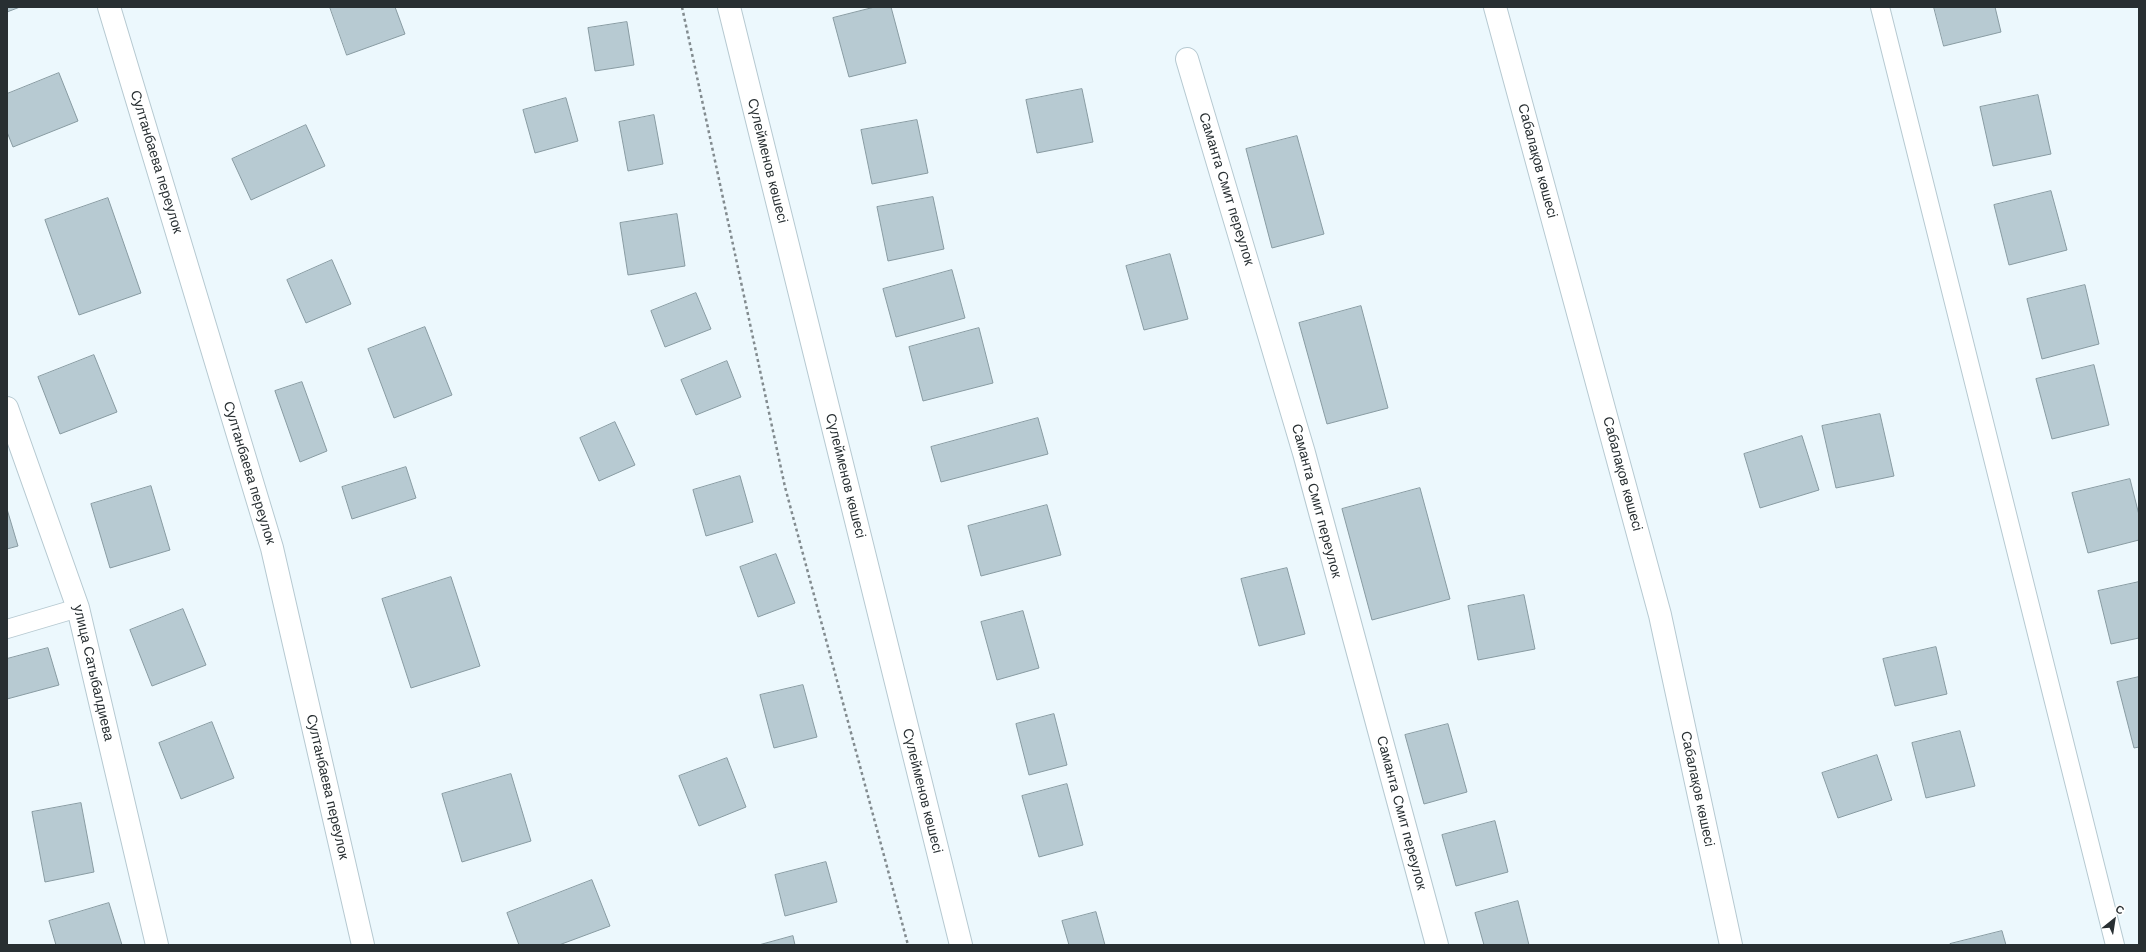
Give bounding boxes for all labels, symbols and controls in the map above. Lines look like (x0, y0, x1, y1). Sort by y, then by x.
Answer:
street label: Султанбаева переулок (126, 88, 186, 236)
street label: Сүлейменов көшесі (743, 97, 791, 225)
street label: Сабалақов көшесі (1514, 102, 1560, 220)
street label: Саманта Смит переулок (1195, 111, 1257, 267)
street label: Султанбаева переулок (219, 399, 279, 547)
street label: Сүлейменов көшесі (821, 412, 869, 540)
street label: Сабалақов көшесі (1599, 415, 1645, 533)
street label: Саманта Смит переулок (1287, 422, 1345, 580)
street label: улица Сатыбалдиева (69, 603, 117, 743)
street label: Султанбаева переулок (302, 713, 352, 861)
street label: Сүлейменов көшесі (898, 727, 946, 855)
street label: Сабалақов көшесі (1677, 730, 1717, 848)
street label: Саманта Смит переулок (1372, 734, 1430, 892)
north arrow (2094, 900, 2134, 940)
text: С (2114, 902, 2126, 917)

